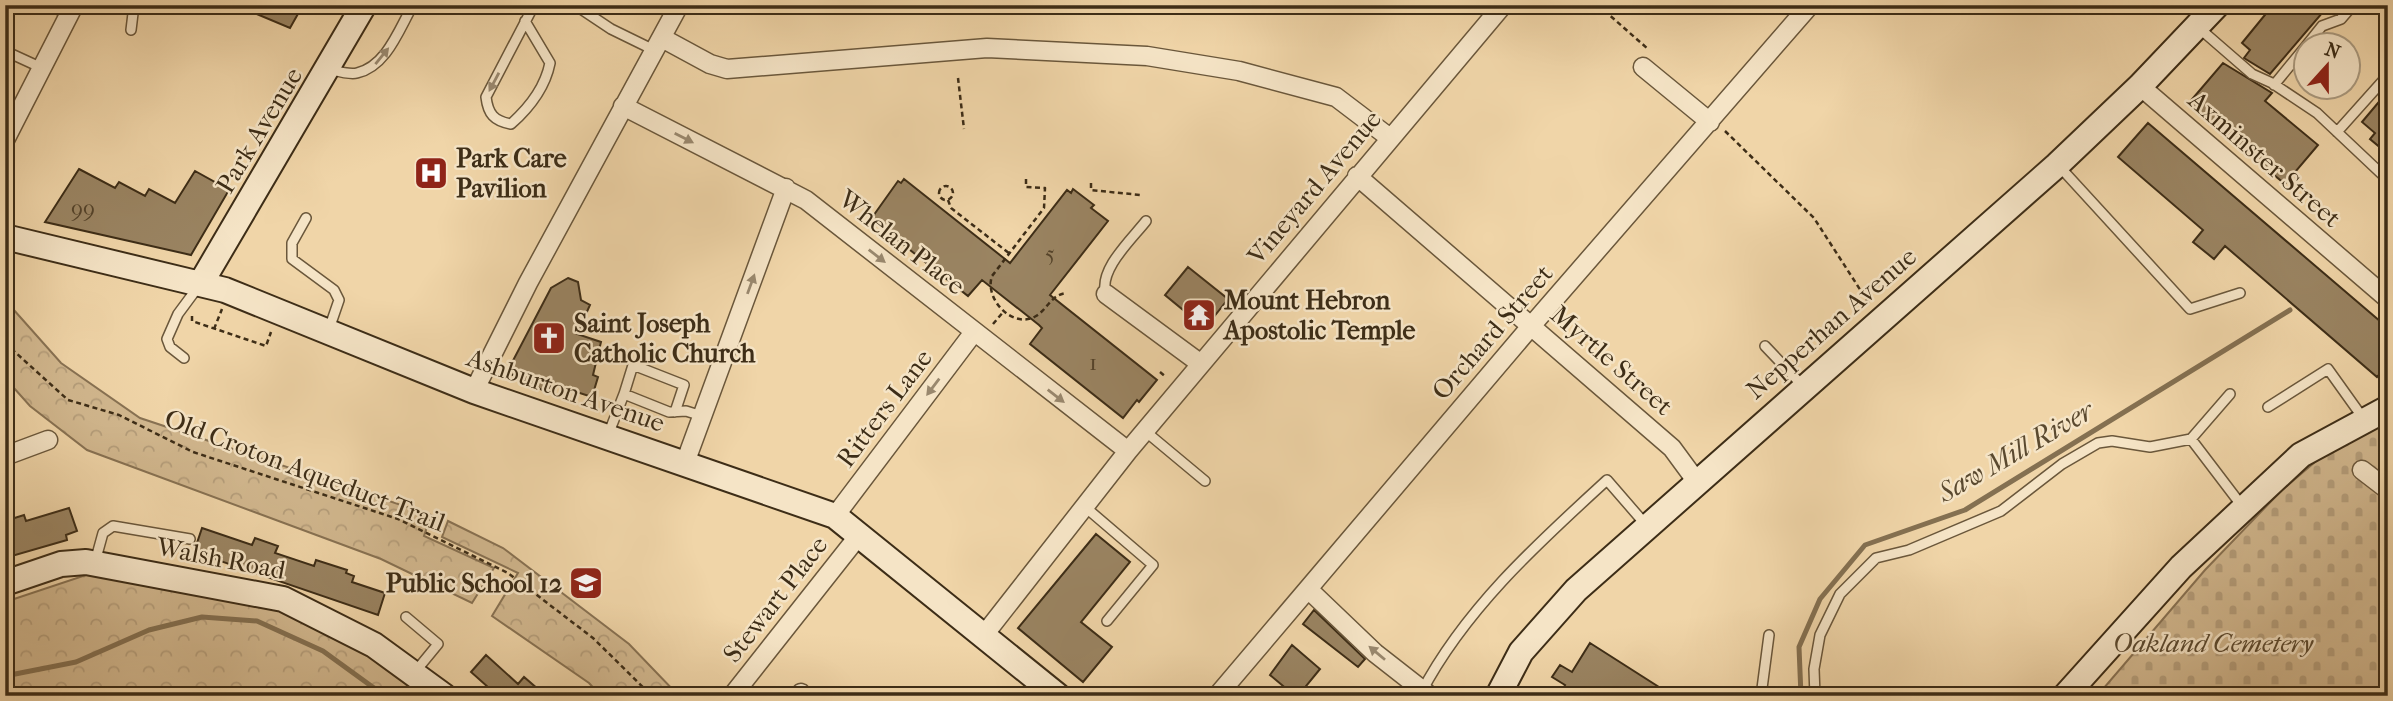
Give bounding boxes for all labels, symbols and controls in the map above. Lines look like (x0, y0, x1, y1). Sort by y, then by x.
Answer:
north arrow (2292, 32, 2362, 102)
text: N (2322, 38, 2344, 64)
one-way arrow (374, 47, 389, 64)
street label: Park Avenue (210, 62, 309, 199)
one-way arrow (488, 72, 500, 92)
street label: Axminster Street (2181, 84, 2348, 234)
street label: Vineyard Avenue (1240, 104, 1388, 272)
one-way arrow (674, 132, 694, 143)
place label: Park Care Pavilion (456, 143, 567, 204)
hospital icon: Park Care Pavilion (412, 154, 450, 192)
street label: Whelan Place (832, 183, 971, 301)
house number: 99 (71, 195, 95, 222)
house number: 5 (1045, 240, 1055, 267)
street label: Nepperhan Avenue (1740, 241, 1923, 406)
one-way arrow (867, 248, 885, 263)
street label: Orchard Street (1425, 258, 1560, 406)
one-way arrow (746, 273, 757, 294)
place label: Mount Hebron Apostolic Temple (1222, 285, 1415, 346)
temple icon: Mount Hebron Apostolic Temple (1180, 296, 1218, 334)
street label: Myrtle Street (1544, 299, 1680, 422)
place label: Saint Joseph Catholic Church (574, 308, 756, 369)
church icon: Saint Joseph Catholic Church (530, 319, 568, 357)
street label: Ashburton Avenue (462, 342, 669, 439)
street label: Ritters Lane (830, 343, 939, 473)
house number: 1 (1089, 349, 1097, 376)
one-way arrow (926, 378, 940, 396)
one-way arrow (1047, 388, 1065, 403)
water label: Saw Mill River (1931, 392, 2101, 510)
street label: Old Croton Aqueduct Trail (160, 403, 450, 538)
street label: Stewart Place (716, 530, 834, 669)
street label: Walsh Road (153, 531, 289, 586)
school or university icon: Public School 12 (567, 564, 605, 602)
place label: Public School 12 (386, 568, 562, 599)
park label: Oakland Cemetery (2113, 628, 2314, 659)
one-way arrow (1368, 646, 1385, 661)

